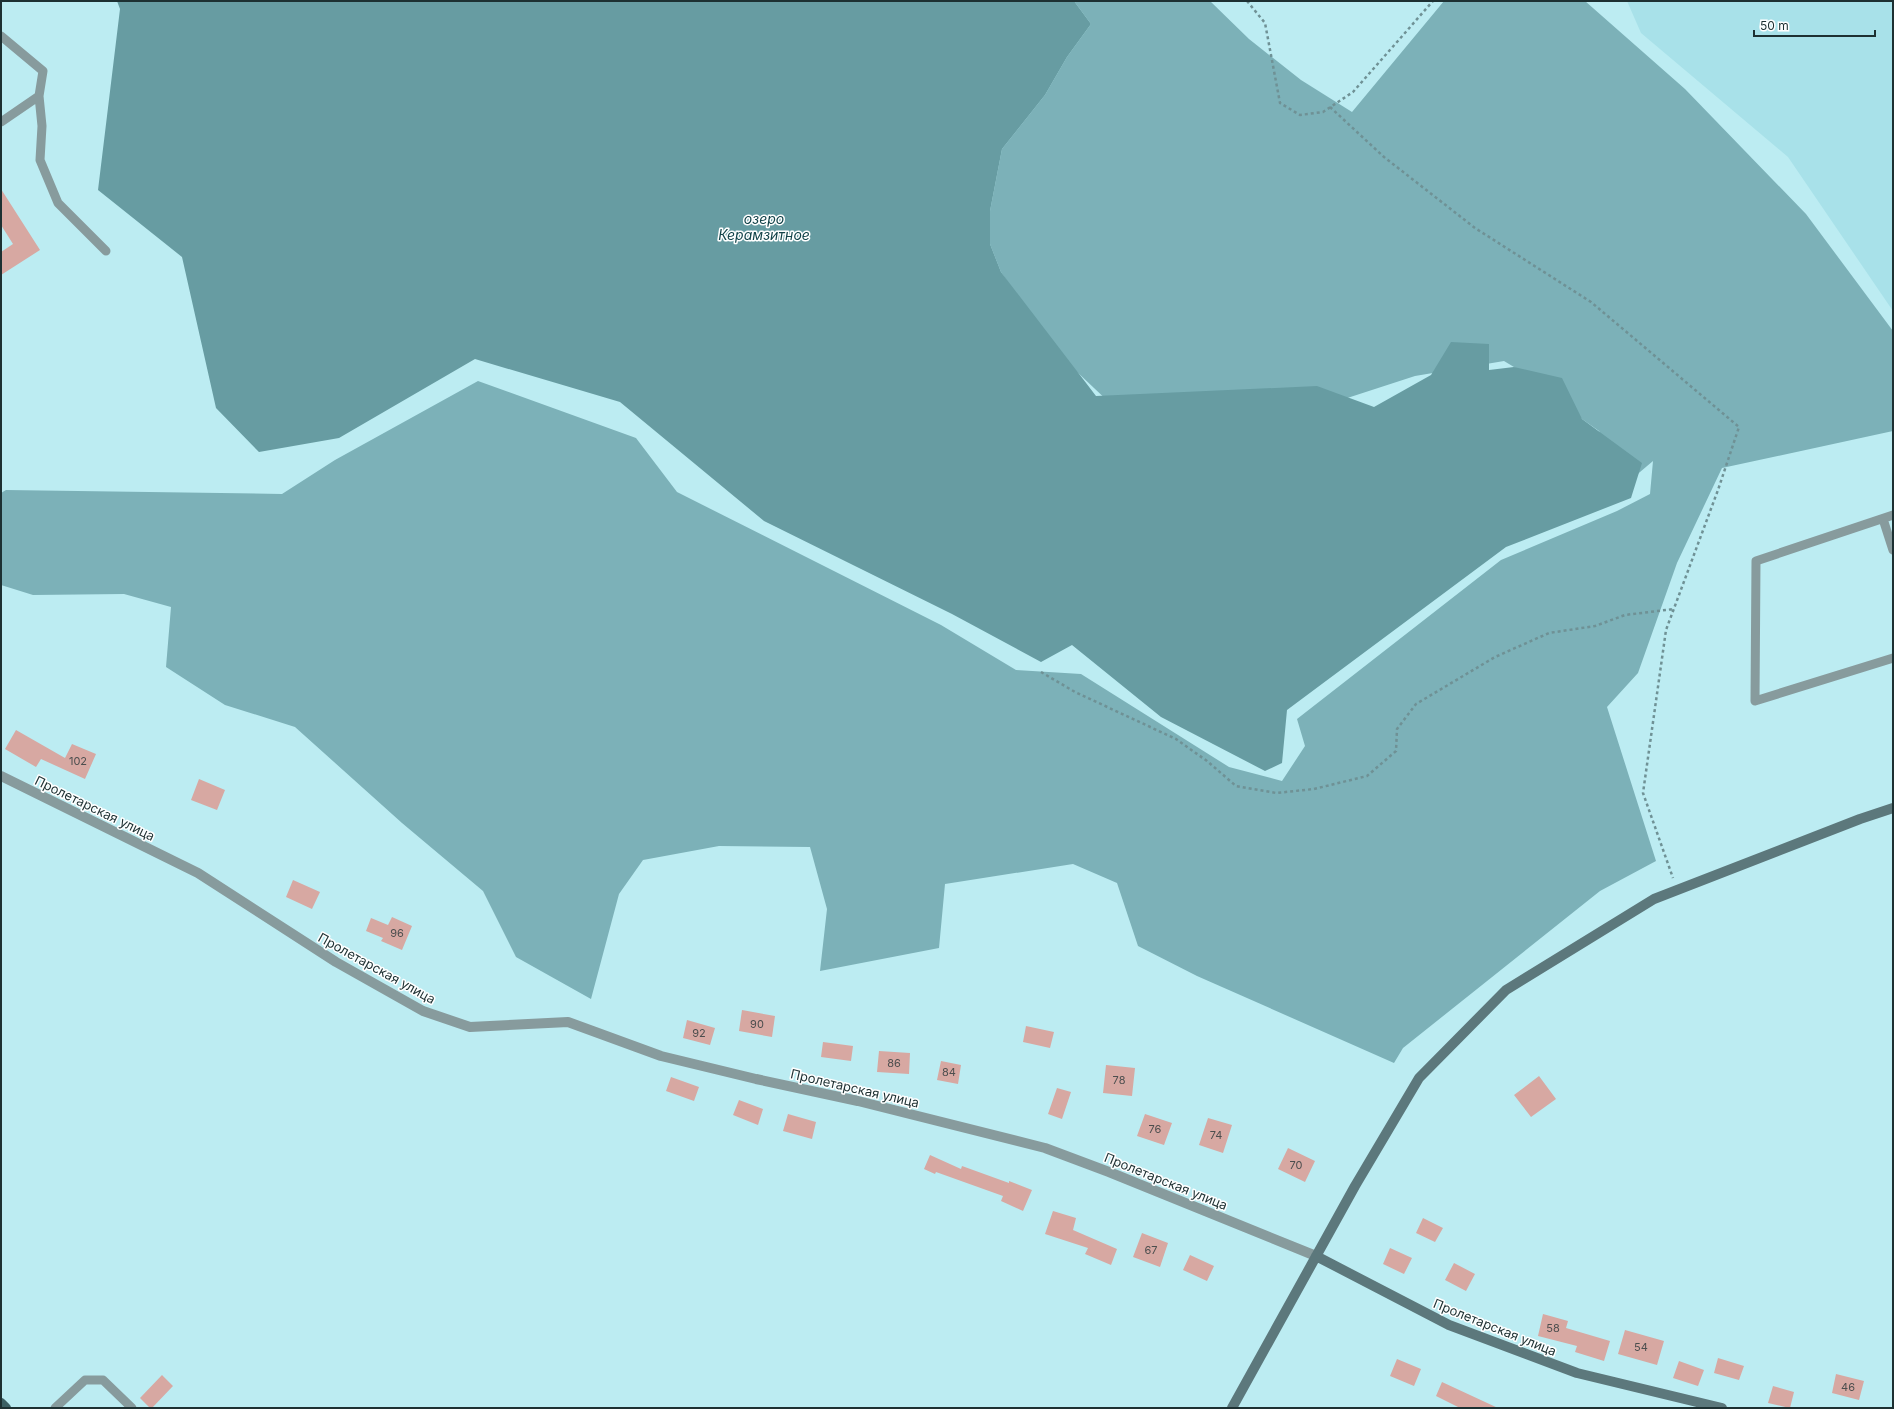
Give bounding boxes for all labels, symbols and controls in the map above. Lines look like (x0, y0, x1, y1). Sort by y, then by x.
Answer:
scale bar (1754, 12, 1875, 38)
text: 50 m (1760, 18, 1789, 33)
water label: озеро Керамзитное (718, 210, 810, 243)
house number: 102 (69, 754, 87, 768)
street label: Пролетарская улица (32, 772, 158, 844)
house number: 96 (390, 926, 404, 940)
street label: Пролетарская улица (316, 929, 438, 1007)
house number: 90 (750, 1017, 764, 1031)
house number: 92 (692, 1026, 706, 1040)
house number: 86 (887, 1056, 901, 1070)
street label: Пролетарская улица (789, 1065, 921, 1111)
house number: 84 (942, 1065, 956, 1079)
house number: 78 (1113, 1073, 1126, 1087)
house number: 76 (1149, 1122, 1162, 1136)
house number: 74 (1210, 1128, 1222, 1142)
street label: Пролетарская улица (1102, 1149, 1230, 1213)
house number: 70 (1290, 1158, 1303, 1172)
house number: 67 (1144, 1243, 1158, 1257)
street label: Пролетарская улица (1431, 1295, 1559, 1359)
house number: 58 (1546, 1321, 1560, 1335)
house number: 54 (1634, 1340, 1648, 1354)
house number: 46 (1841, 1380, 1855, 1394)

